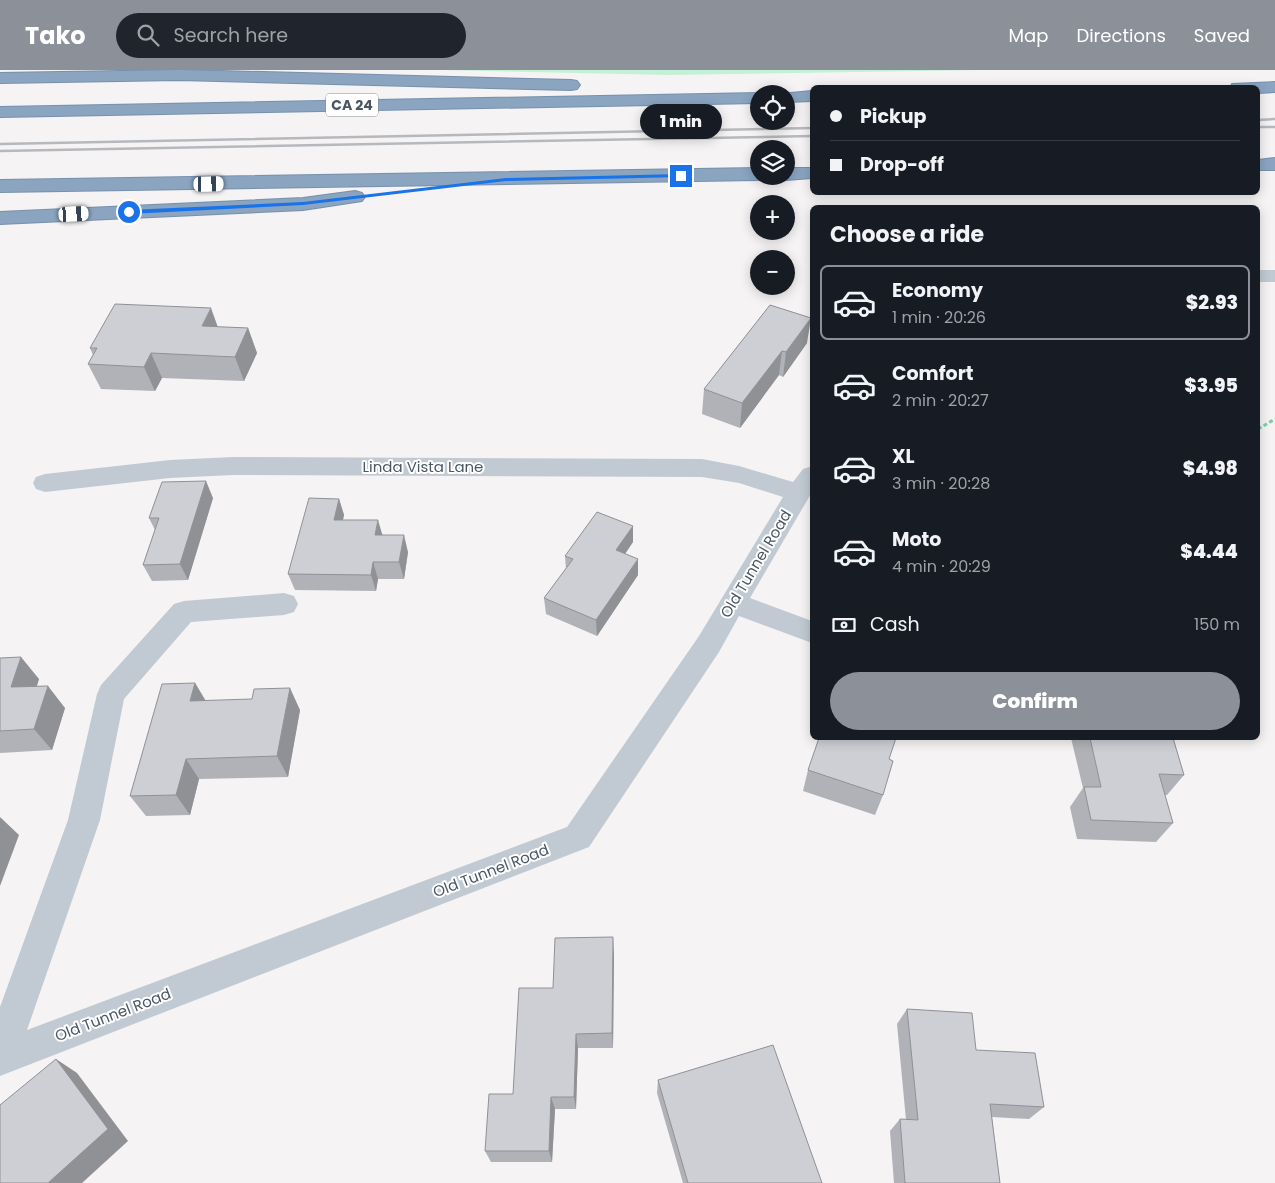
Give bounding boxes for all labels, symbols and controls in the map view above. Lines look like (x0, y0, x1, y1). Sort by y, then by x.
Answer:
search box (116, 13, 466, 58)
text: Tako (25, 19, 86, 52)
icon: search (134, 21, 162, 49)
text: Search here (174, 22, 288, 49)
text: Map (1009, 23, 1048, 48)
text: Directions (1076, 23, 1166, 48)
text: Saved (1194, 23, 1250, 48)
map controls (750, 85, 795, 295)
button: locate (750, 85, 795, 130)
road number: CA 24 (326, 94, 378, 116)
text: Pickup (860, 103, 926, 130)
callout: 1 min (640, 104, 722, 138)
text: 1 min (660, 110, 702, 133)
button: layers (750, 140, 795, 185)
text: Drop-off (860, 151, 944, 178)
route end (670, 165, 692, 187)
car (193, 176, 224, 192)
button: + (750, 195, 795, 240)
route start (118, 201, 140, 223)
car (58, 206, 89, 222)
text: Choose a ride (830, 219, 984, 250)
button: − (750, 250, 795, 295)
text: Economy (892, 277, 983, 304)
icon: car (832, 280, 877, 325)
text: $2.93 (1186, 289, 1238, 316)
text: 1 min · 20:26 (892, 306, 986, 329)
text: Comfort (892, 360, 974, 387)
icon: car (832, 363, 877, 408)
text: $3.95 (1184, 372, 1238, 399)
text: 2 min · 20:27 (892, 389, 989, 412)
text: XL (892, 443, 915, 470)
icon: car (832, 446, 877, 491)
text: $4.98 (1183, 455, 1238, 482)
street label: Linda Vista Lane (363, 456, 483, 477)
text: 3 min · 20:28 (892, 472, 990, 495)
street label: Old Tunnel Road (715, 506, 796, 622)
text: Moto (892, 526, 941, 553)
icon: car (832, 529, 877, 574)
text: $4.44 (1180, 538, 1238, 565)
text: 4 min · 20:29 (892, 555, 991, 578)
icon: cash (830, 611, 858, 639)
text: Cash (870, 611, 920, 638)
text: 150 m (1194, 613, 1240, 636)
button: Confirm (830, 672, 1240, 730)
street label: Old Tunnel Road (430, 839, 552, 902)
street label: Old Tunnel Road (52, 983, 174, 1046)

